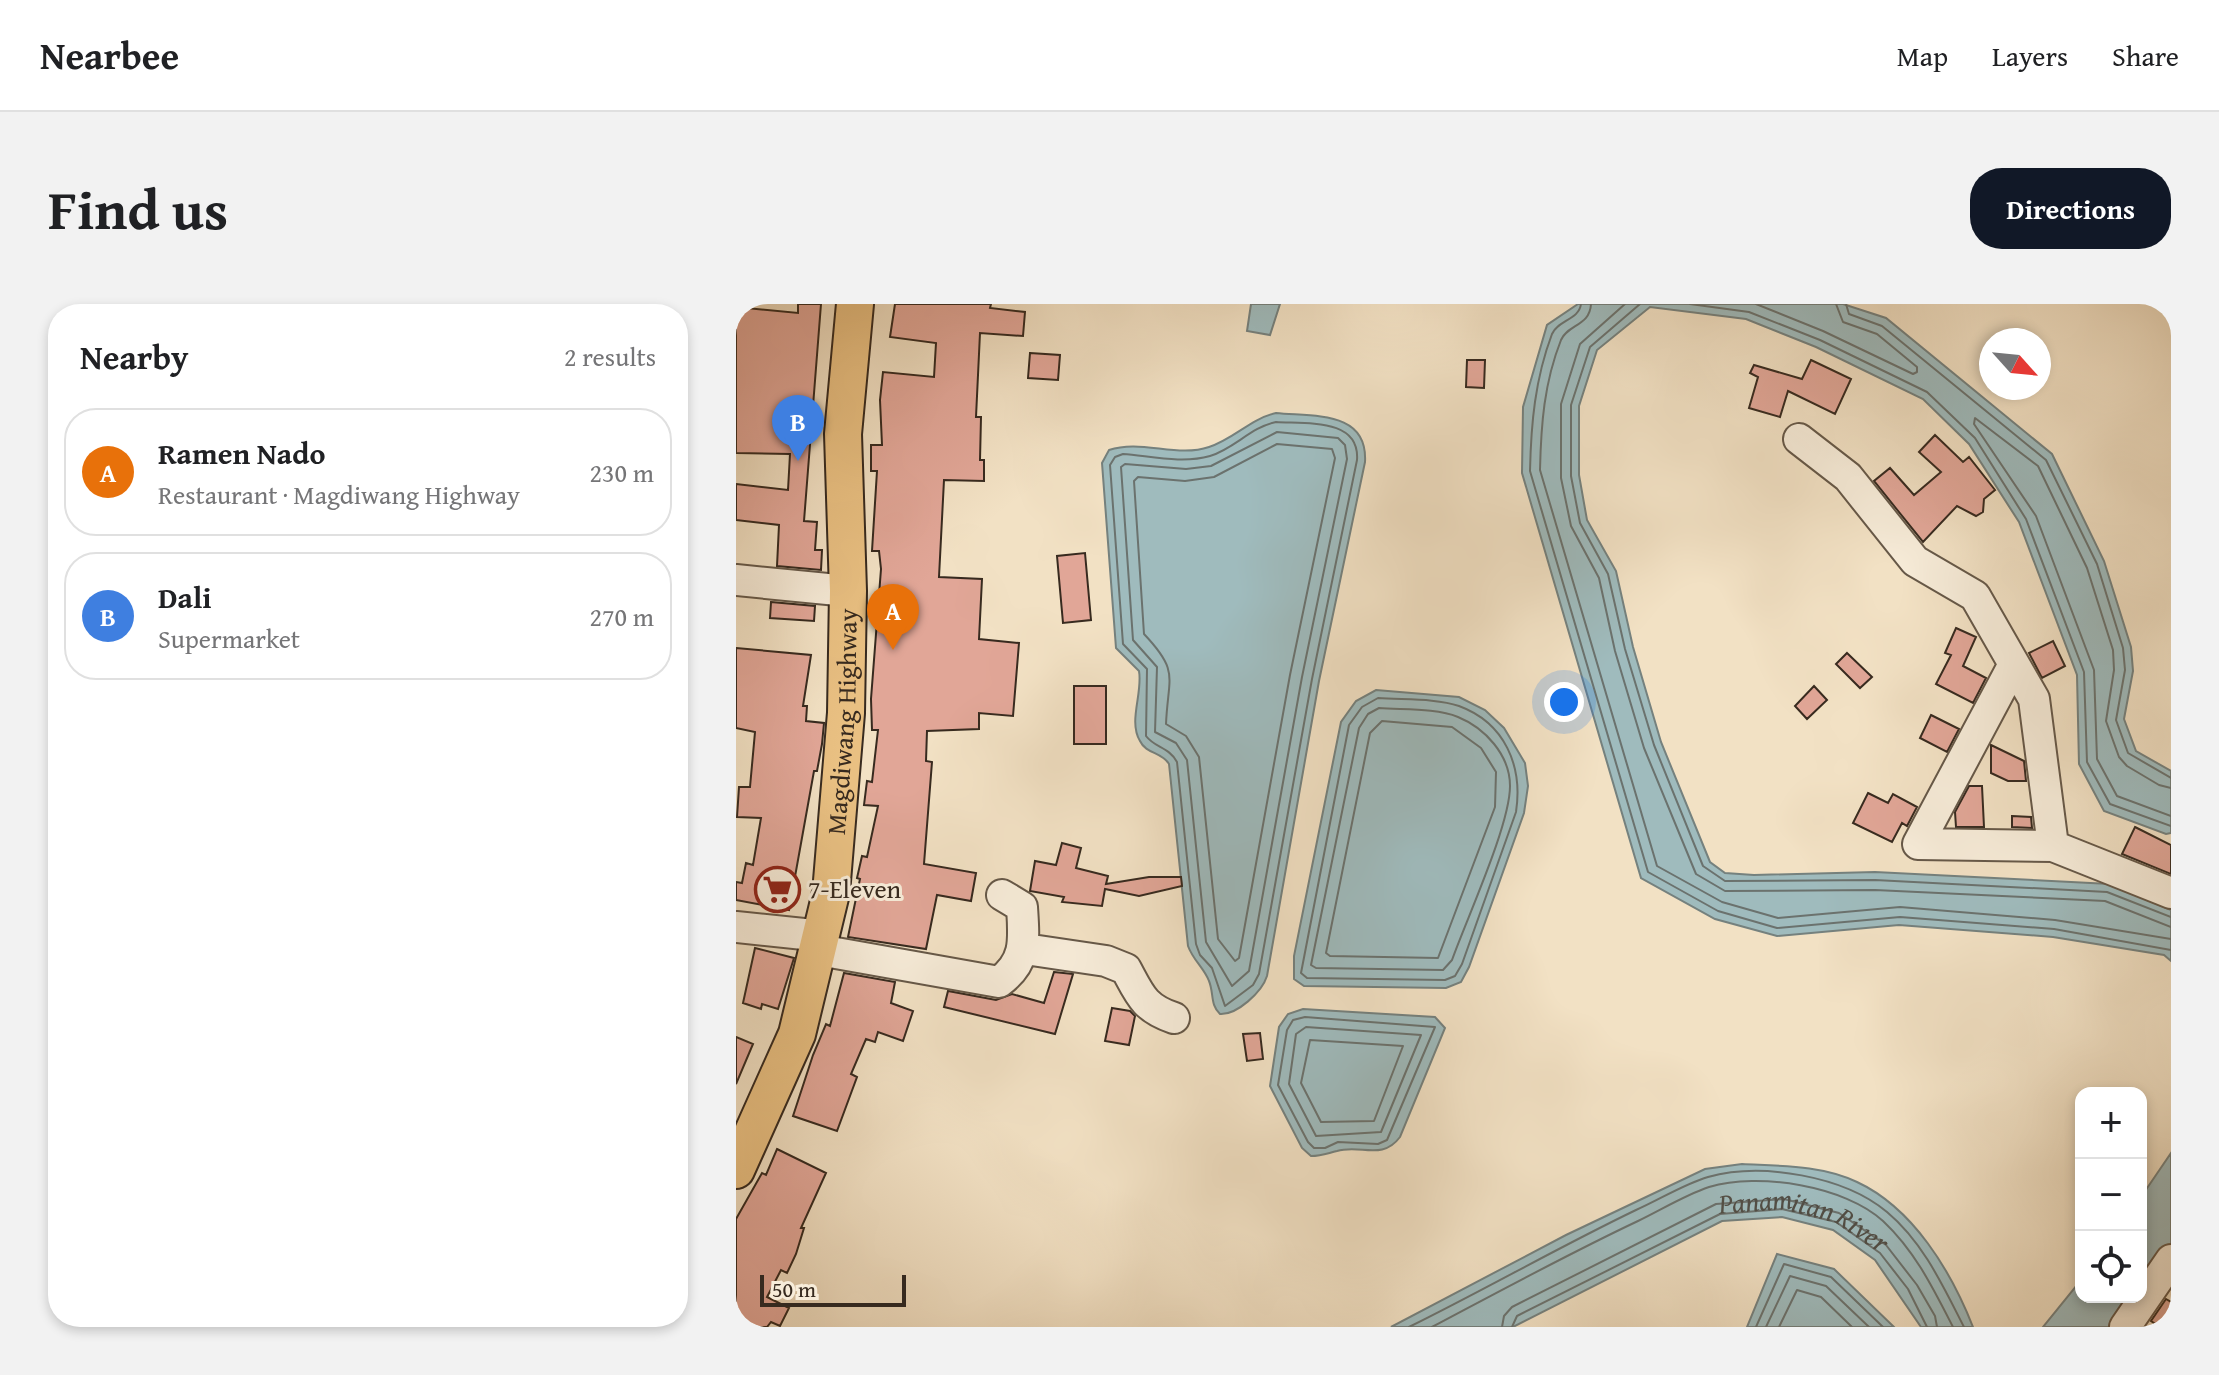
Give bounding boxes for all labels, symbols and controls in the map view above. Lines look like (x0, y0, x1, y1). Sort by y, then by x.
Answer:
text: Nearbee (40, 27, 179, 83)
text: Map (1897, 35, 1948, 76)
text: Layers (1992, 35, 2068, 76)
text: Share (2112, 35, 2179, 76)
text: Find us (48, 167, 228, 250)
button: Directions (1970, 168, 2171, 249)
north arrow (1979, 328, 2051, 400)
text: Nearby (80, 332, 189, 381)
text: 2 results (564, 337, 656, 376)
pin: B (772, 395, 824, 461)
text: Ramen Nado (158, 431, 325, 475)
text: A (100, 453, 116, 492)
text: 230 m (589, 453, 654, 492)
text: Restaurant · Magdiwang Highway (158, 475, 520, 514)
text: Dali (158, 575, 212, 619)
pin: A (867, 584, 919, 650)
text: B (100, 597, 116, 636)
text: 270 m (589, 597, 654, 636)
street label: Magdiwang Highway (816, 608, 867, 836)
text: Supermarket (158, 619, 300, 658)
your location (1544, 682, 1584, 722)
supermarket icon: 7-Eleven (753, 865, 801, 913)
place label: 7-Eleven (808, 869, 902, 908)
map controls (2075, 1087, 2147, 1303)
button: + (2075, 1087, 2147, 1159)
button: − (2075, 1159, 2147, 1231)
water label: Panamitan River (1716, 1177, 1899, 1263)
button: locate (2075, 1231, 2147, 1303)
scale bar (760, 1271, 906, 1307)
text: 50 m (772, 1273, 816, 1305)

